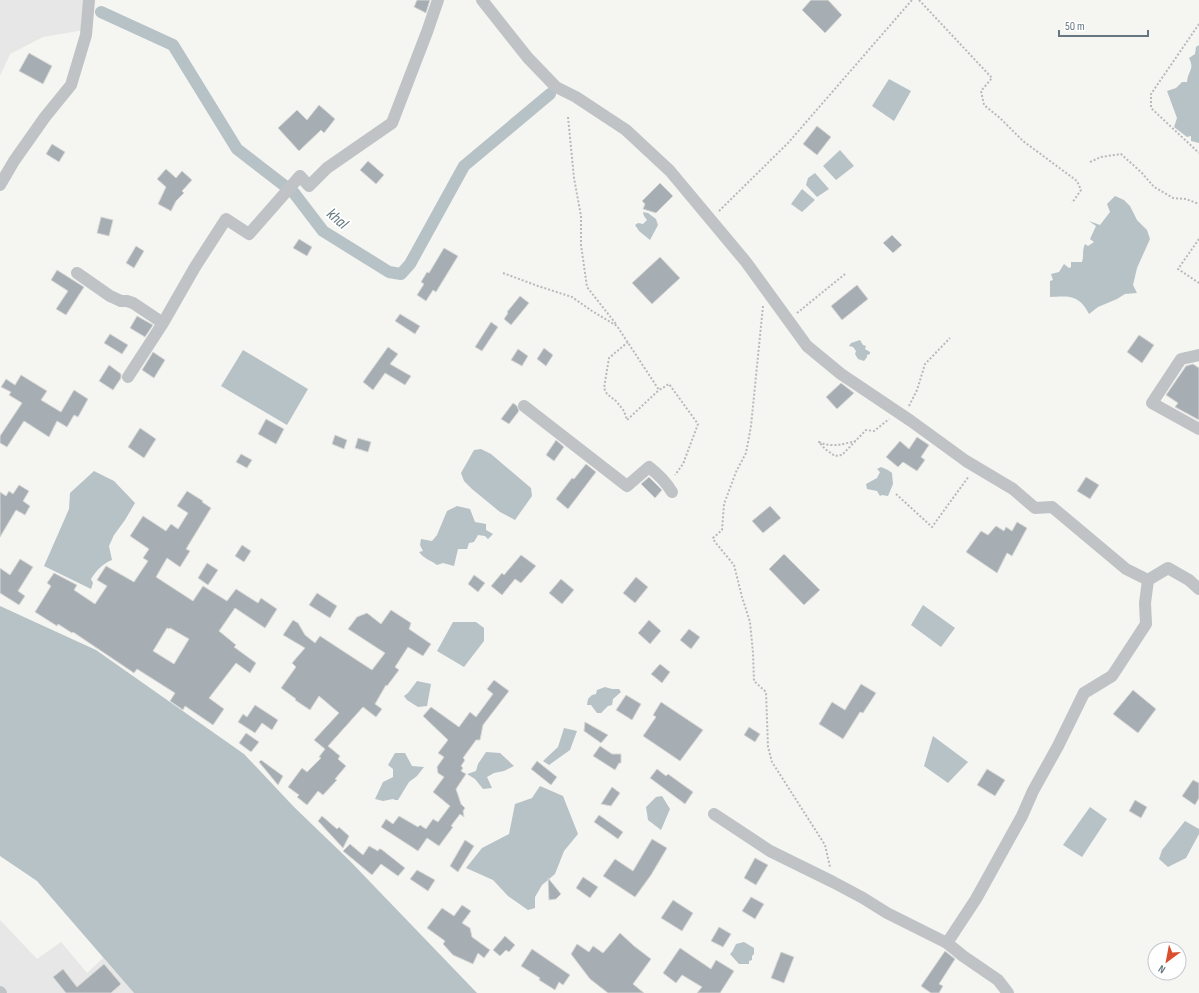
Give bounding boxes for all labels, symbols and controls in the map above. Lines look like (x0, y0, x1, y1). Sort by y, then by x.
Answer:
scale bar (1059, 12, 1148, 38)
text: 50 m (1065, 19, 1085, 34)
water label: khal (322, 205, 352, 234)
north arrow (1147, 941, 1187, 981)
text: N (1156, 962, 1168, 976)

